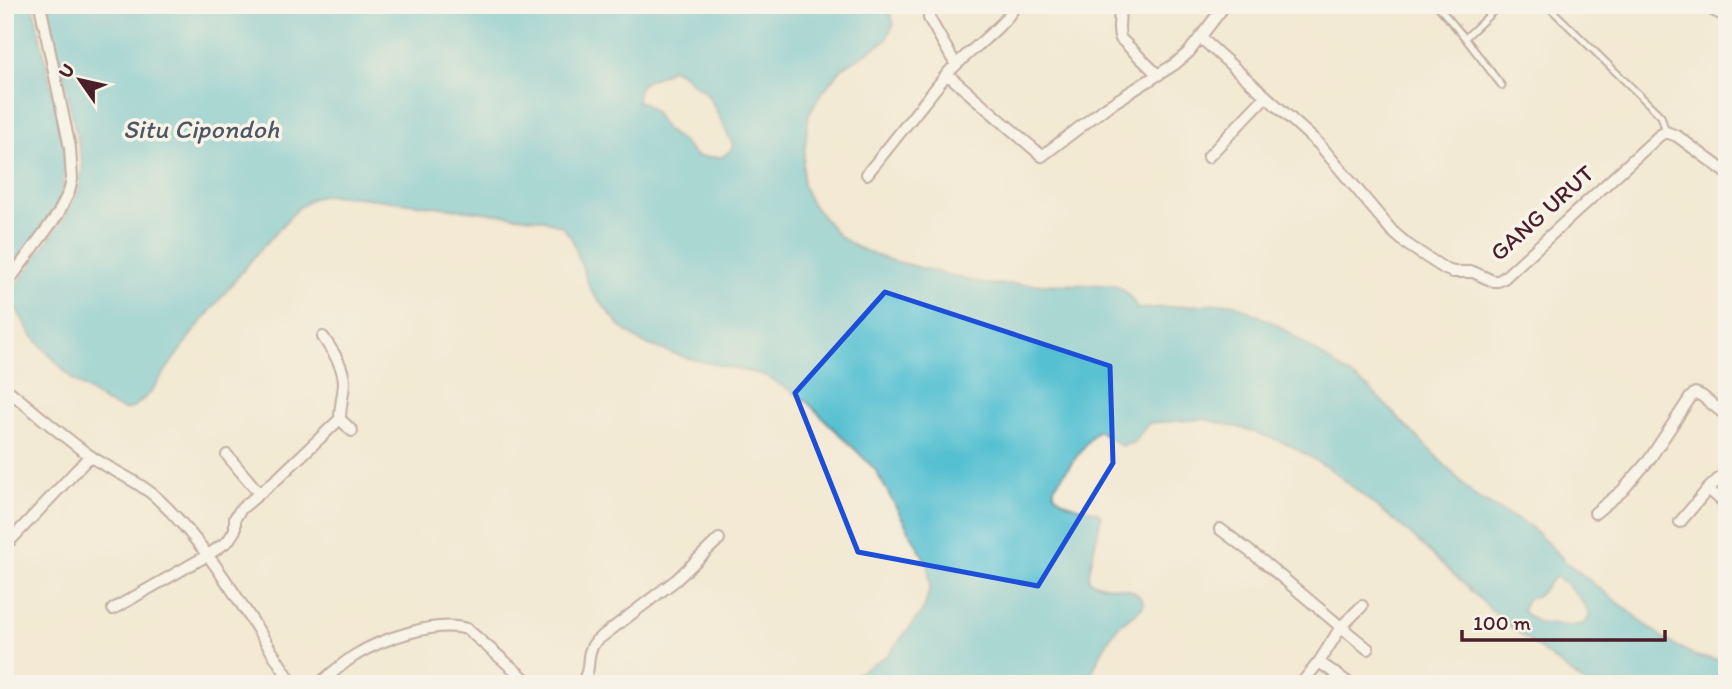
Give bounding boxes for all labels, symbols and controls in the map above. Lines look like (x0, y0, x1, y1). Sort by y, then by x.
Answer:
north arrow (46, 46, 116, 116)
text: U (53, 59, 79, 82)
water label: Situ Cipondoh (123, 113, 280, 145)
street label: GANG URUT (1484, 158, 1600, 267)
scale bar (1462, 598, 1666, 642)
text: 100 m (1473, 610, 1531, 635)

